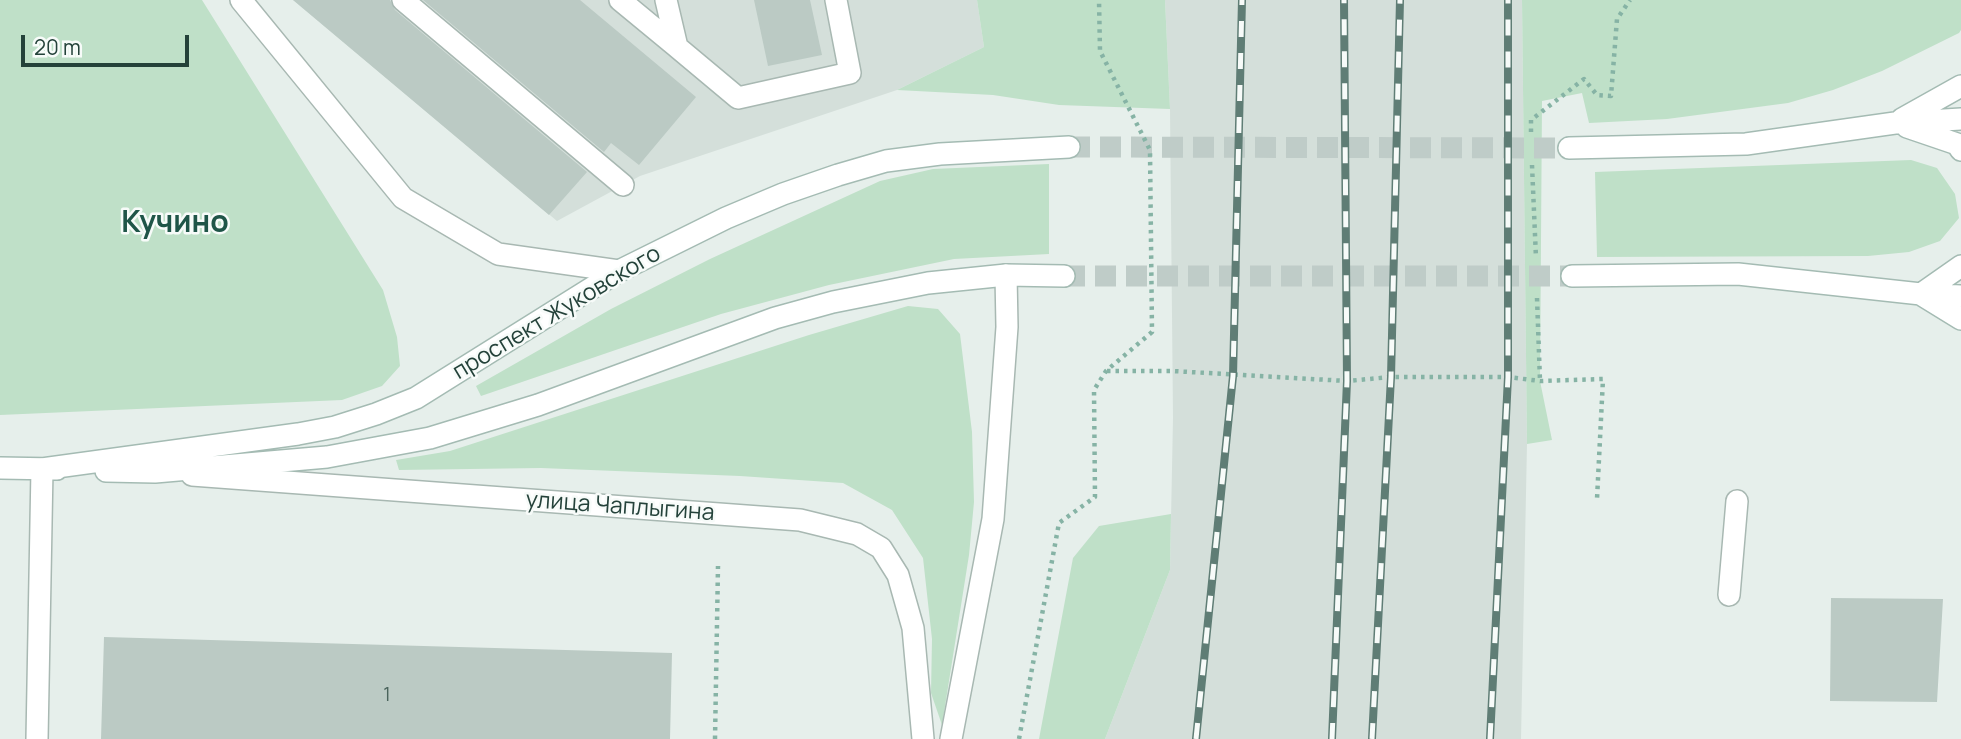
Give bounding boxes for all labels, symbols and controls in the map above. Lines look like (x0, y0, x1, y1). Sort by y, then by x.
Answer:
scale bar (24, 21, 192, 65)
text: 20 m (34, 33, 81, 61)
district label: Кучино (121, 206, 229, 242)
street label: проспект Жуковского (448, 240, 666, 386)
street label: улица Чаплыгина (525, 487, 715, 527)
house number: 1 (383, 685, 391, 707)

